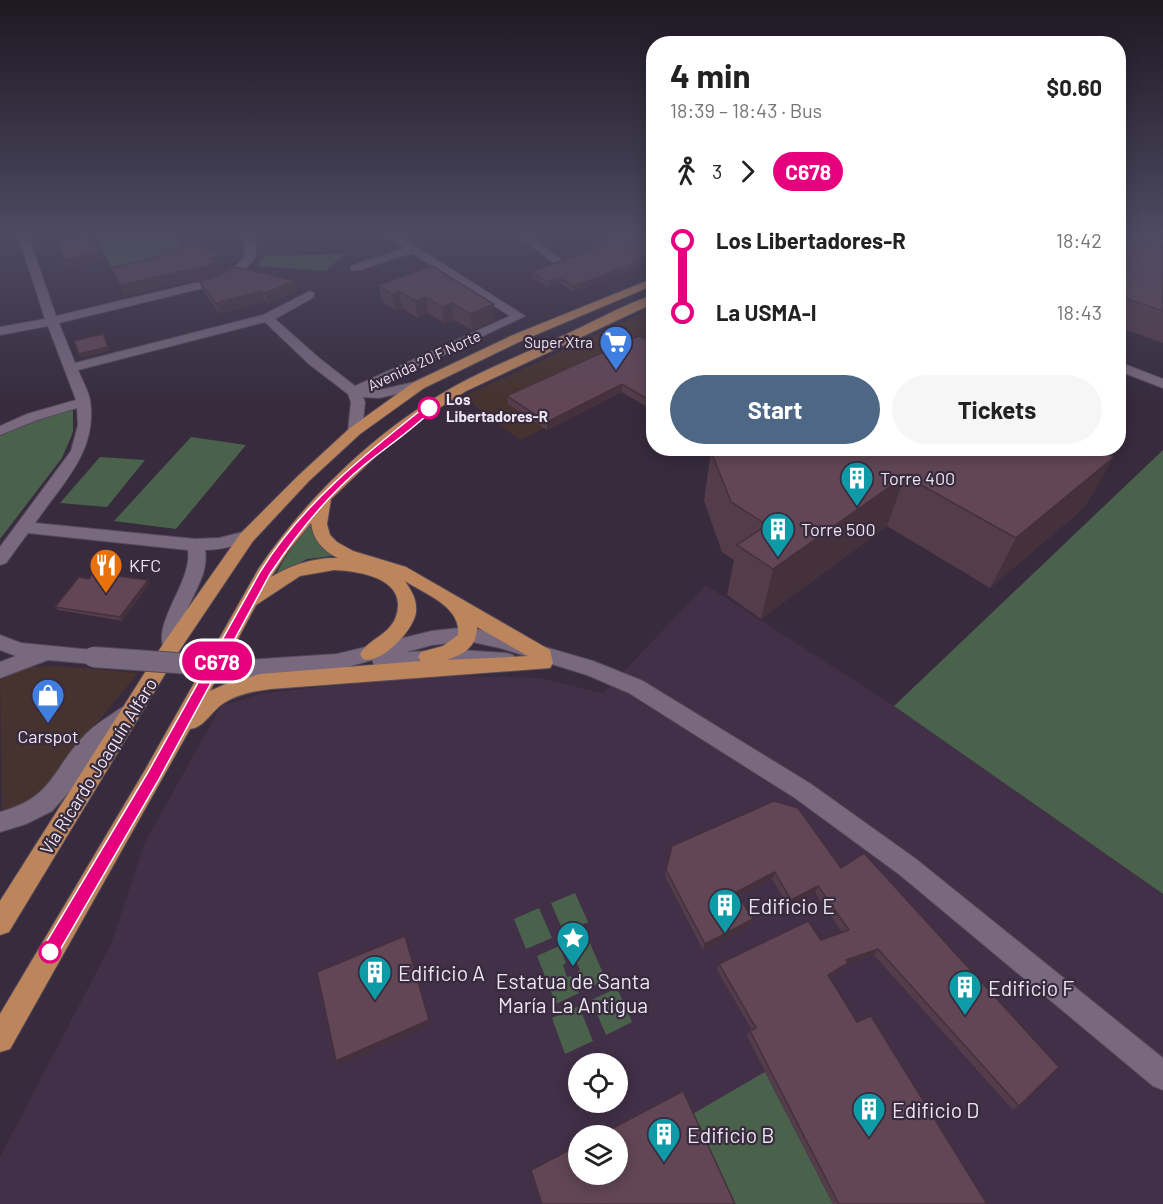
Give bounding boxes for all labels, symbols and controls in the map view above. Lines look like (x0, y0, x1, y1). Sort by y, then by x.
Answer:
text: 4 min (670, 55, 751, 95)
text: $0.60 (1047, 74, 1102, 100)
text: 18:39 – 18:43 · Bus (670, 98, 822, 122)
icon: walk (670, 155, 703, 188)
icon: forward (731, 155, 764, 188)
text: 3 (712, 159, 722, 183)
text: C678 (785, 159, 831, 184)
text: Los Libertadores-R (716, 227, 906, 253)
text: 18:42 (1056, 228, 1102, 252)
text: La USMA-I (716, 299, 816, 325)
text: 18:43 (1056, 300, 1102, 324)
supermarket icon: Super Xtra (598, 324, 634, 371)
street label: Avenida 20 F Norte (365, 326, 483, 394)
place label: Super Xtra (524, 333, 593, 351)
button: Start (670, 375, 880, 444)
button: Tickets (892, 375, 1102, 444)
place label: Los Libertadores-R (446, 390, 548, 425)
marker: Los Libertadores-R (418, 397, 440, 419)
building icon: Torre 400 (839, 460, 875, 507)
place label: Torre 400 (880, 467, 955, 489)
building icon: Torre 500 (760, 511, 796, 558)
place label: Torre 500 (801, 518, 876, 540)
restaurant icon: KFC (88, 547, 124, 594)
place label: KFC (129, 554, 161, 576)
line badge: C678 (175, 642, 259, 680)
text: C678 (194, 649, 240, 674)
street label: Vía Ricardo Joaquín Alfaro (35, 674, 161, 858)
shop icon: Carspot (30, 677, 66, 724)
place label: Carspot (17, 725, 79, 747)
building icon: Edificio E (707, 887, 743, 934)
place label: Edificio E (748, 893, 835, 918)
place icon: Estatua de Santa María La Antigua (555, 920, 591, 967)
unlabelled marker (39, 941, 61, 963)
building icon: Edificio A (357, 954, 393, 1001)
place label: Edificio A (398, 960, 485, 985)
place label: Estatua de Santa María La Antigua (496, 968, 650, 1017)
building icon: Edificio F (947, 969, 983, 1016)
place label: Edificio F (988, 975, 1074, 1000)
map controls (568, 1053, 628, 1185)
button: locate (568, 1053, 628, 1113)
building icon: Edificio D (851, 1091, 887, 1138)
place label: Edificio D (892, 1097, 979, 1122)
building icon: Edificio B (646, 1116, 682, 1163)
place label: Edificio B (687, 1122, 774, 1147)
button: layers (568, 1125, 628, 1185)

